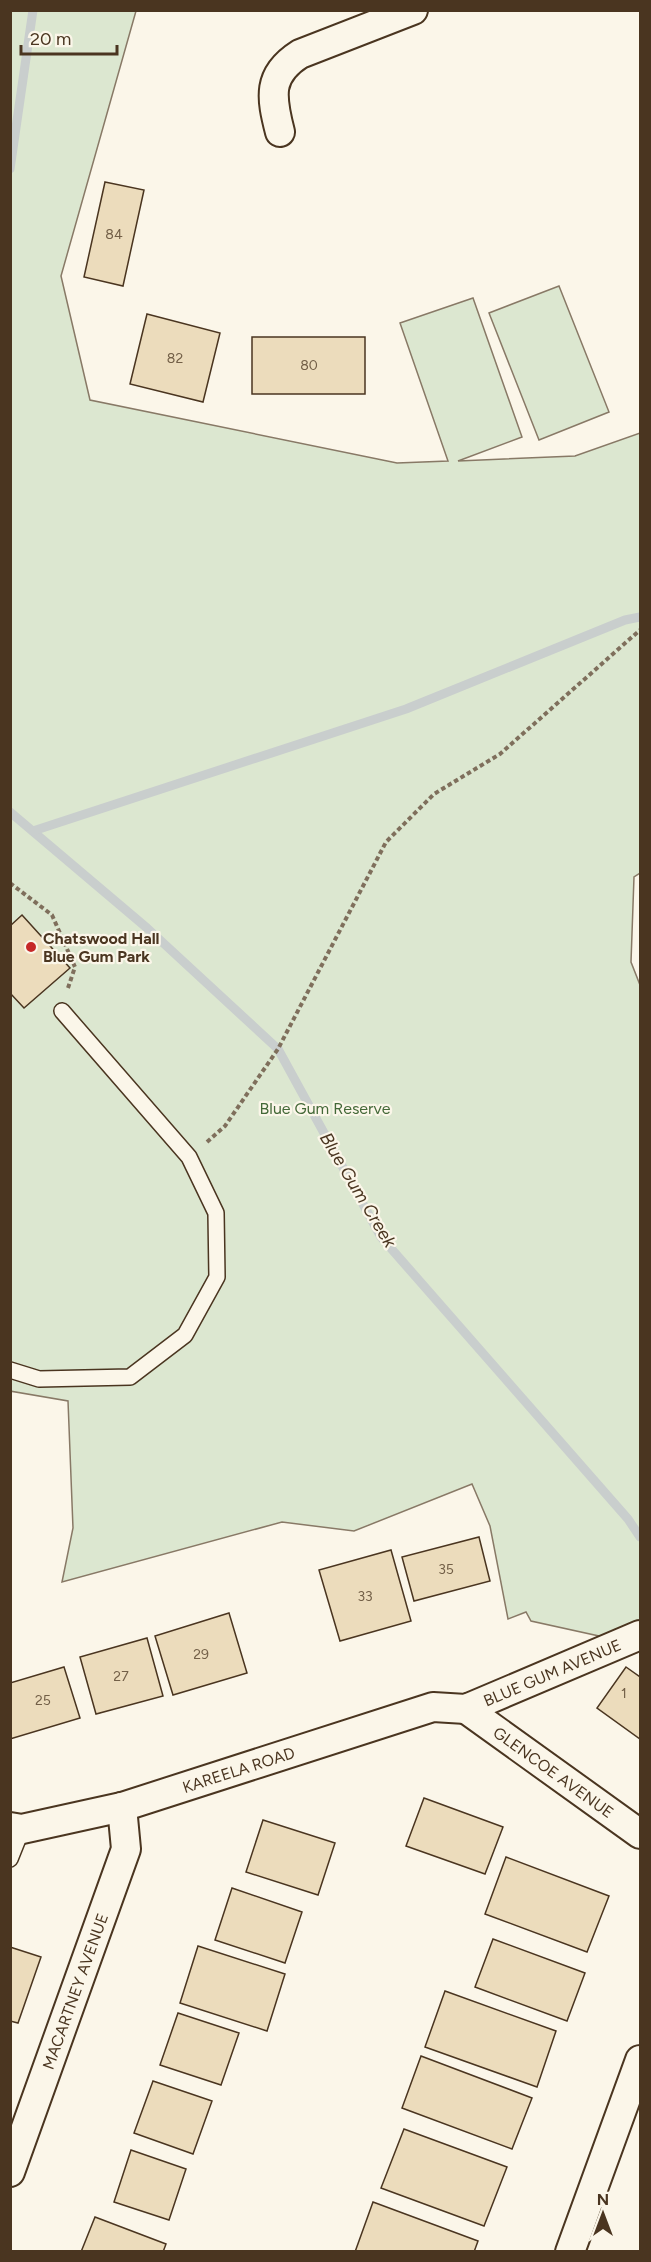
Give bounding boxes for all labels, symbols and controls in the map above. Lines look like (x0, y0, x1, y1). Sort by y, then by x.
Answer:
scale bar (21, 18, 117, 56)
text: 20 m (30, 28, 71, 50)
house number: 84 (105, 226, 123, 243)
house number: 82 (167, 350, 183, 367)
house number: 80 (300, 357, 318, 374)
place label: Chatswood Hall Blue Gum Park (43, 929, 160, 966)
marker: Chatswood Hall Blue Gum Park (24, 940, 38, 954)
park label: Blue Gum Reserve (260, 1099, 391, 1118)
water label: Blue Gum Creek (315, 1128, 402, 1253)
house number: 35 (438, 1561, 454, 1578)
house number: 33 (357, 1588, 373, 1605)
street label: BLUE GUM AVENUE (481, 1635, 624, 1710)
house number: 29 (193, 1646, 209, 1663)
house number: 27 (113, 1668, 129, 1685)
house number: 1 (621, 1685, 627, 1702)
house number: 25 (35, 1692, 51, 1709)
street label: GLENCOE AVENUE (490, 1723, 617, 1822)
street label: KAREELA ROAD (180, 1743, 297, 1797)
street label: MACARTNEY AVENUE (39, 1911, 112, 2072)
north arrow (573, 2184, 633, 2244)
text: N (597, 2190, 609, 2209)

